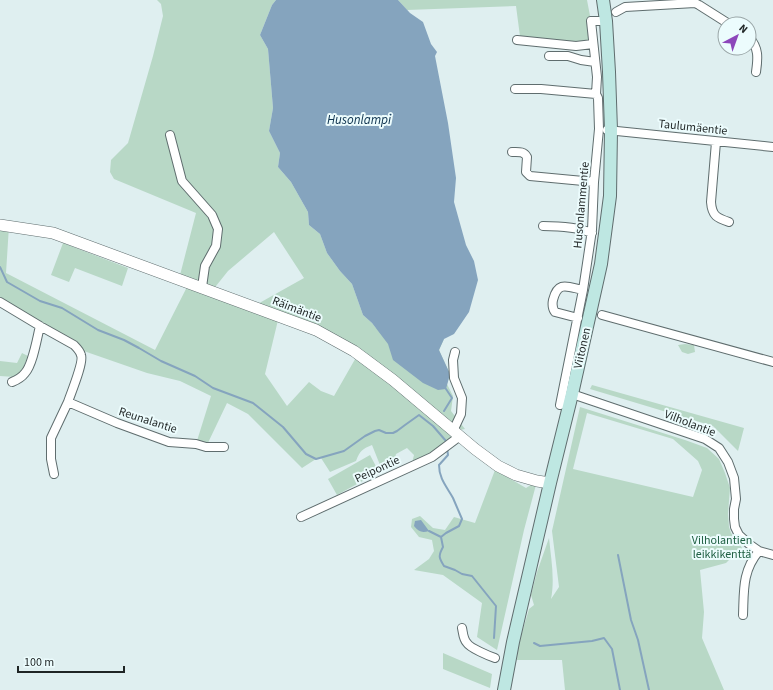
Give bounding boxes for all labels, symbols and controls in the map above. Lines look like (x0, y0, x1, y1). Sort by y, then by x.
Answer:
north arrow (717, 16, 757, 56)
text: N (736, 21, 751, 37)
water label: Husonlampi (327, 111, 392, 129)
street label: Taulumäentie (658, 115, 728, 140)
street label: Husonlammentie (569, 161, 594, 249)
street label: Räimäntie (270, 292, 324, 327)
street label: Viitonen (570, 326, 595, 370)
street label: Reunalantie (116, 403, 179, 438)
street label: Vilholantie (662, 406, 718, 441)
street label: Peipontie (352, 452, 403, 487)
park label: Vilholantien leikkikenttä (692, 532, 752, 563)
scale bar (18, 648, 124, 674)
text: 100 m (24, 654, 54, 671)

